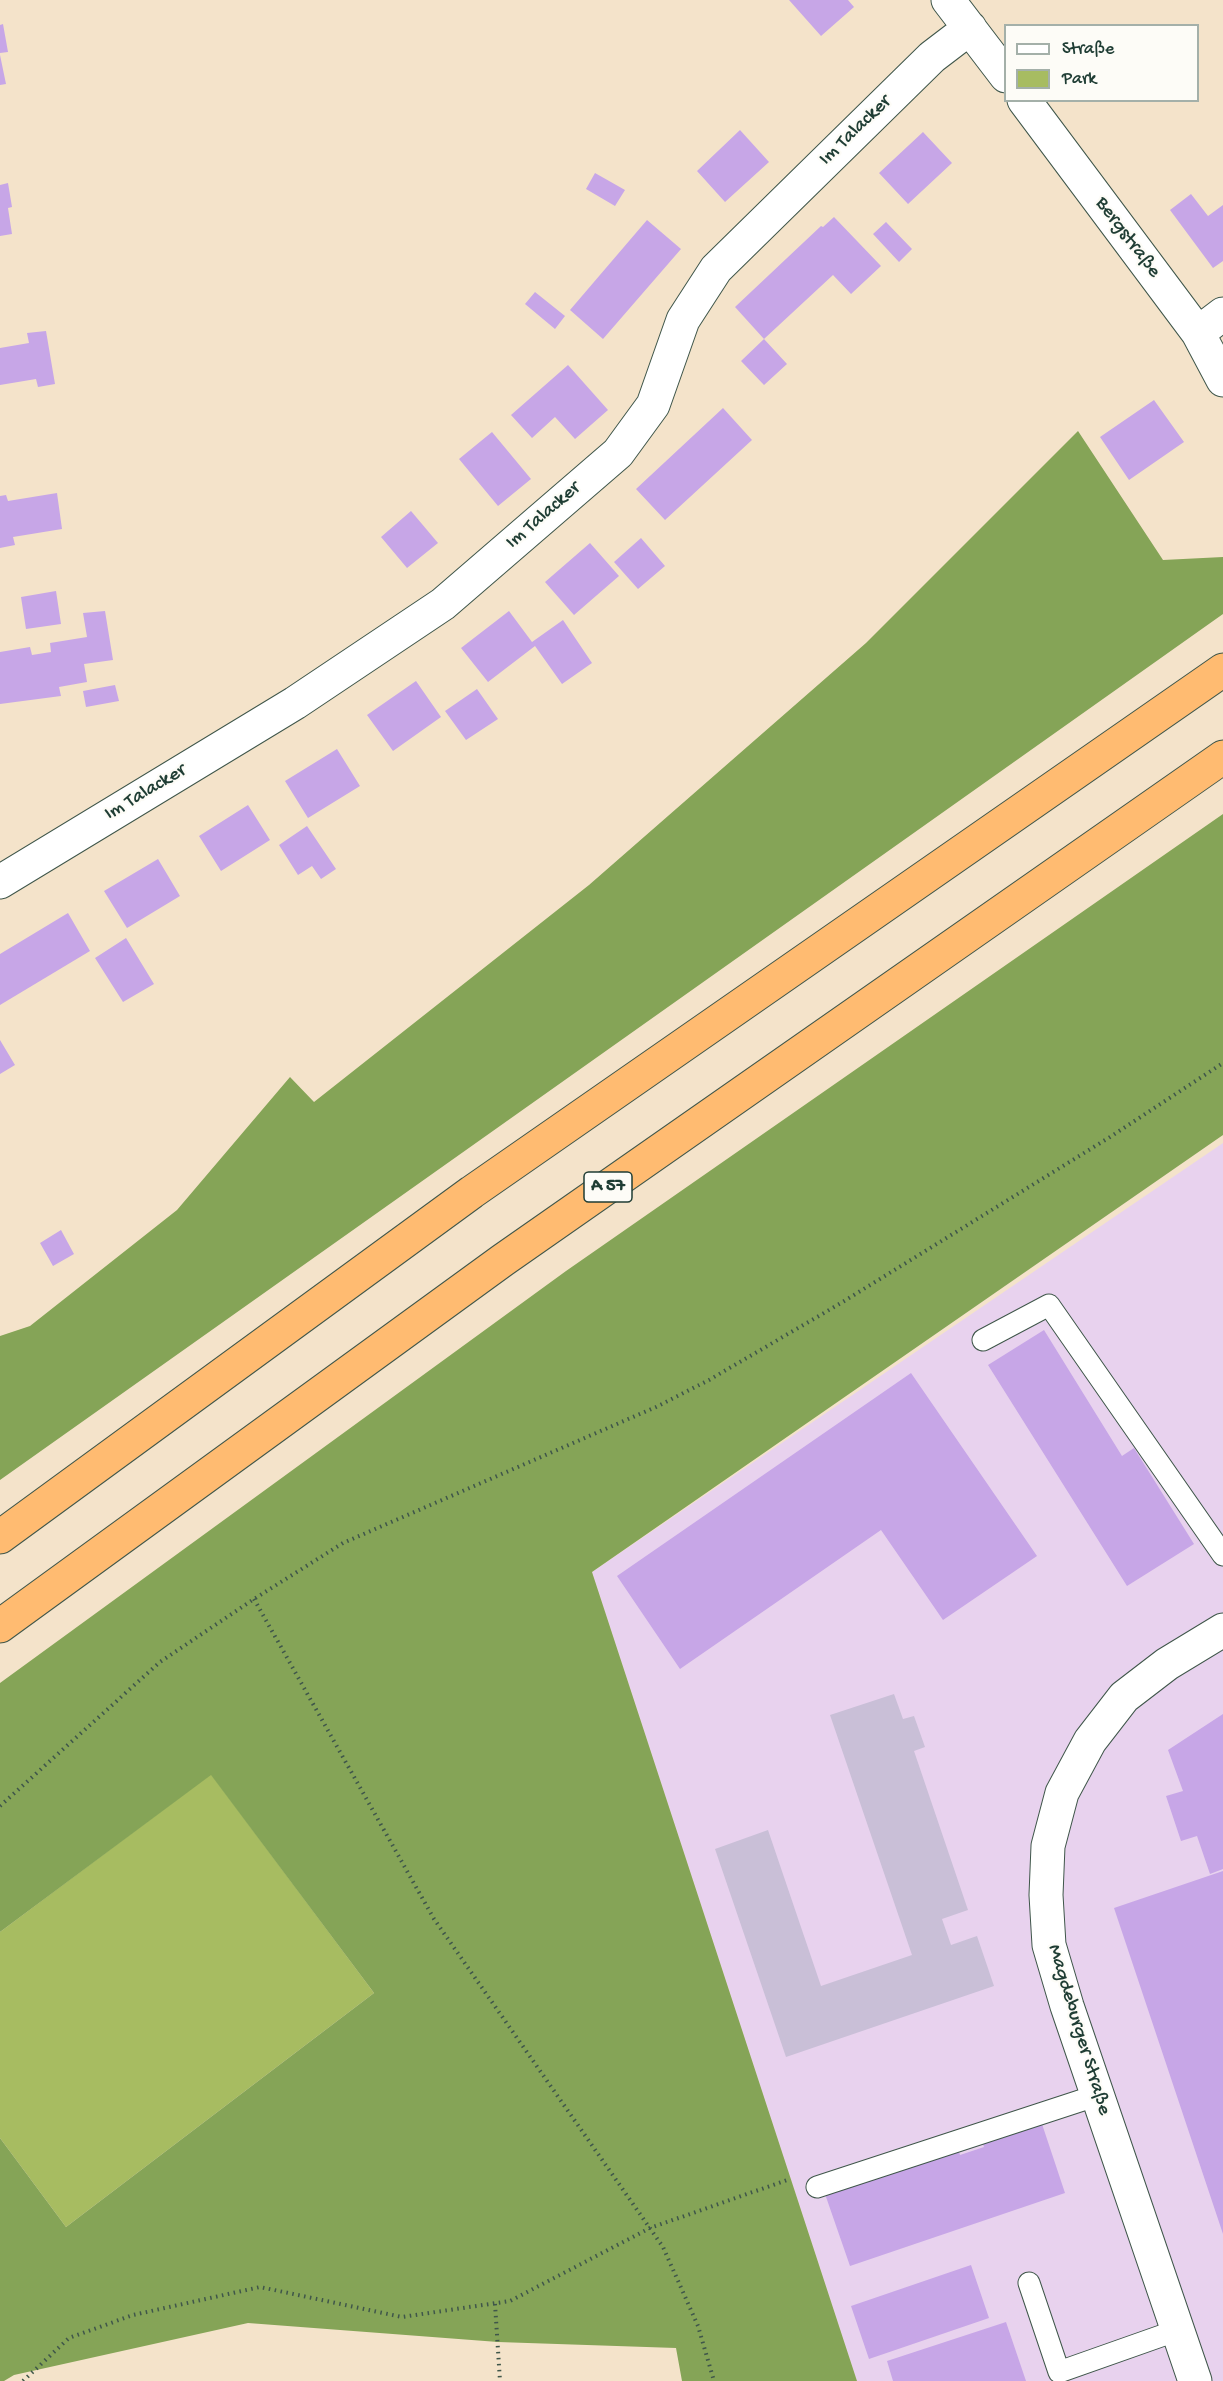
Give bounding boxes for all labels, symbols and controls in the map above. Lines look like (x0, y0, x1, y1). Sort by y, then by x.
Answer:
legend (1004, 24, 1199, 102)
text: Straße (1062, 39, 1114, 60)
text: Park (1062, 69, 1096, 90)
street label: Im Talacker (815, 91, 897, 171)
street label: Bergstraße (1089, 193, 1165, 283)
street label: Im Talacker (502, 477, 586, 555)
street label: Im Talacker (101, 759, 191, 827)
road number: A 57 (584, 1172, 632, 1202)
street label: Magdeburger Straße (1041, 1942, 1115, 2118)

